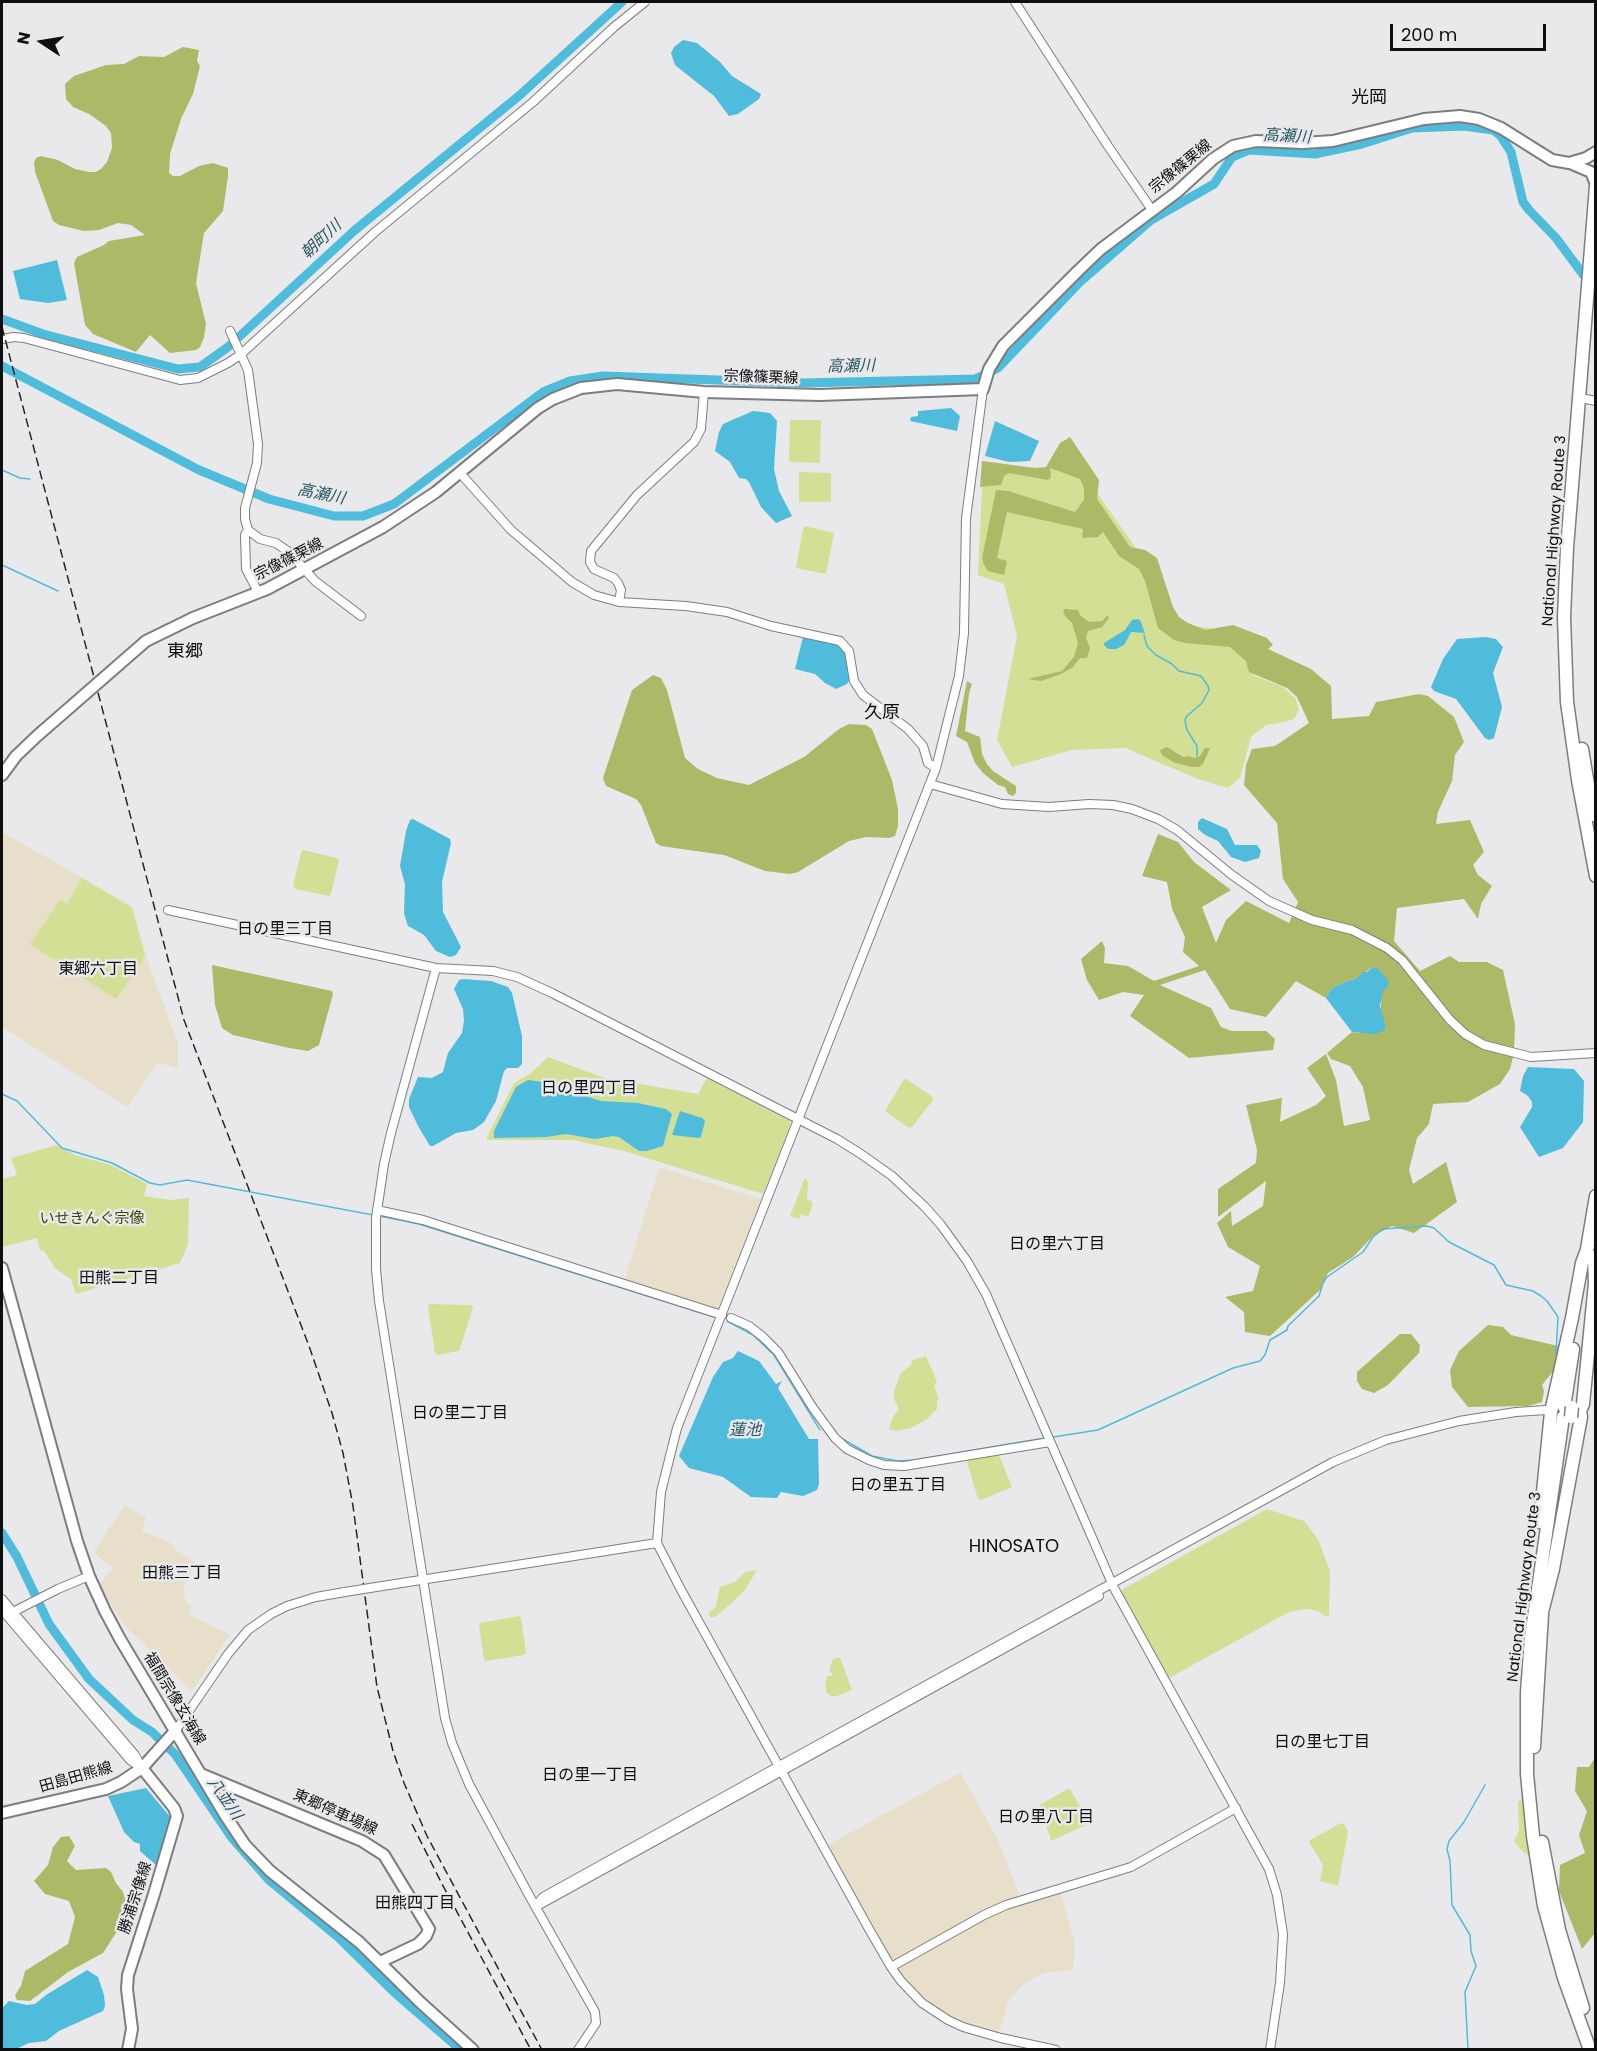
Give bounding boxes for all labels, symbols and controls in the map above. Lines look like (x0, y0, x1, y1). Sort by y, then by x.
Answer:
north arrow (12, 12, 72, 72)
scale bar (1393, 12, 1549, 50)
text: 200 m (1401, 22, 1457, 47)
text: N (11, 30, 36, 46)
district label: 光岡 (1351, 87, 1387, 109)
water label: 高瀬川 (1263, 126, 1311, 148)
street label: 宗像篠栗線 (1146, 136, 1216, 198)
water label: 朝町川 (298, 217, 346, 263)
water label: 高瀬川 (827, 357, 875, 377)
street label: 宗像篠栗線 (723, 368, 799, 388)
street label: National Highway Route 3 (1539, 435, 1571, 627)
water label: 高瀬川 (296, 481, 346, 509)
street label: 宗像篠栗線 (252, 535, 326, 585)
district label: 東郷 (167, 641, 203, 663)
district label: 久原 (864, 702, 900, 724)
district label: 日の里三丁目 (237, 920, 333, 940)
district label: 東郷六丁目 (58, 960, 138, 980)
district label: 日の里四丁目 (541, 1079, 637, 1099)
park label: いせきんぐ宗像 (40, 1210, 144, 1228)
district label: 日の里六丁目 (1009, 1235, 1105, 1255)
district label: 田熊二丁目 (79, 1269, 159, 1289)
district label: 日の里二丁目 (412, 1404, 508, 1424)
water label: 蓮池 (729, 1421, 761, 1441)
district label: 日の里五丁目 (850, 1476, 946, 1496)
street label: National Highway Route 3 (1504, 1491, 1546, 1683)
district label: HINOSATO (963, 1536, 1065, 1558)
district label: 田熊三丁目 (142, 1564, 222, 1584)
street label: 福間宗像玄海線 (139, 1649, 209, 1749)
district label: 日の里七丁目 (1274, 1733, 1370, 1753)
street label: 田島田熊線 (37, 1759, 115, 1797)
district label: 日の里一丁目 (542, 1766, 638, 1786)
water label: 八並川 (202, 1774, 246, 1824)
street label: 東郷停車場線 (290, 1786, 380, 1840)
district label: 日の里八丁目 (998, 1808, 1094, 1828)
street label: 勝浦宗像線 (116, 1860, 156, 1936)
district label: 田熊四丁目 (375, 1894, 455, 1914)

